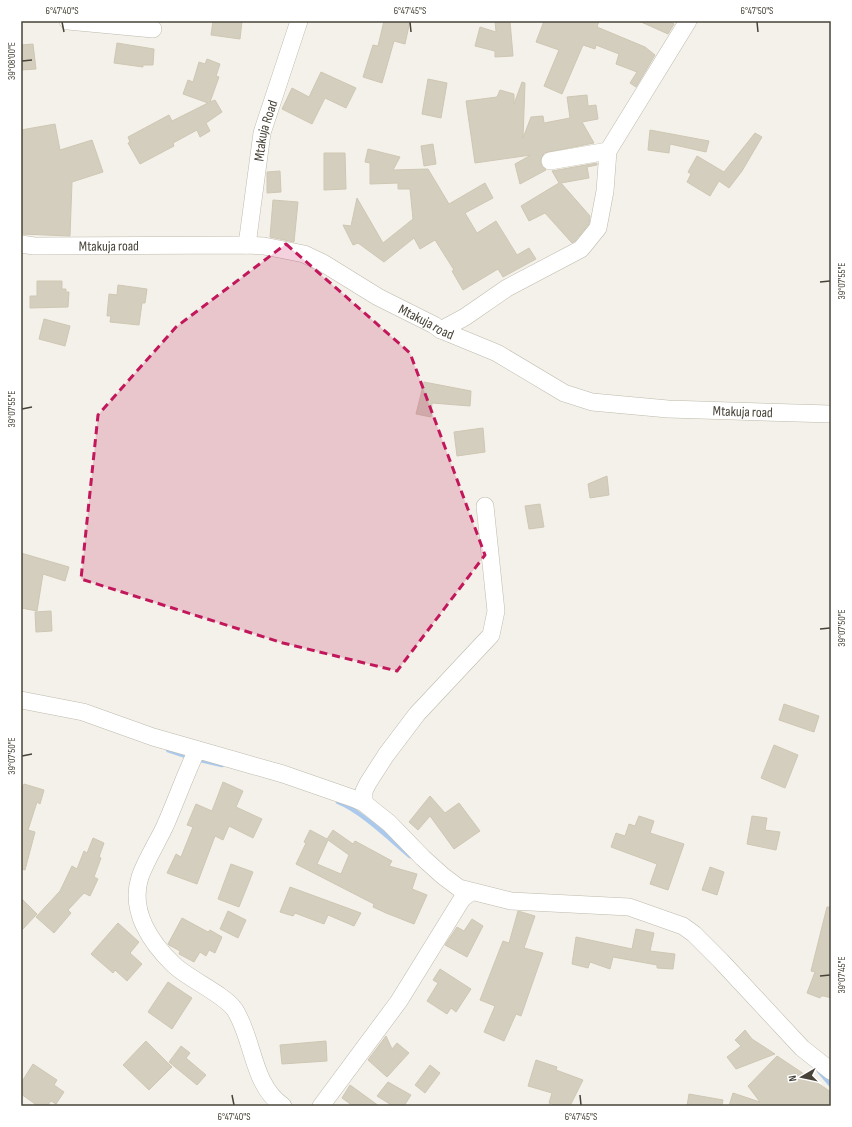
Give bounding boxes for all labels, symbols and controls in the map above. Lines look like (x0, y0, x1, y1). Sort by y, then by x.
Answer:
text: 6°47'40"S (46, 5, 78, 17)
text: 6°47'45"S (394, 5, 426, 17)
text: 6°47'50"S (741, 5, 773, 17)
text: 39°08'00"E (6, 42, 18, 80)
street label: Mtakuja Road (250, 98, 281, 162)
street label: Mtakuja road (79, 238, 139, 255)
text: 39°07'55"E (836, 263, 848, 299)
street label: Mtakuja road (396, 301, 456, 343)
text: 39°07'55"E (6, 391, 18, 427)
street label: Mtakuja road (712, 402, 773, 421)
text: 39°07'50"E (836, 609, 848, 647)
text: 39°07'50"E (6, 737, 18, 775)
text: 39°07'45"E (836, 956, 848, 994)
north arrow (782, 1057, 822, 1097)
text: N (786, 1074, 799, 1082)
text: 6°47'40"S (218, 1111, 250, 1123)
text: 6°47'45"S (565, 1111, 597, 1123)

